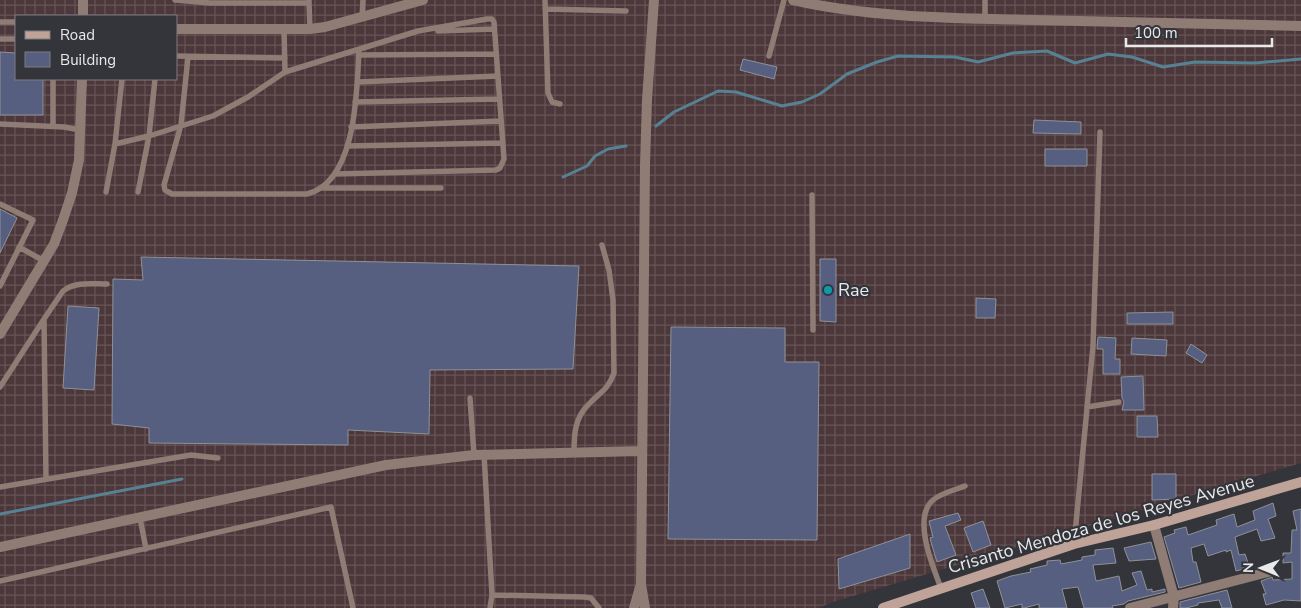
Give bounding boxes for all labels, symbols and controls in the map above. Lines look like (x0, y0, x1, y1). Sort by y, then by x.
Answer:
legend (15, 15, 178, 80)
scale bar (1126, 15, 1272, 47)
text: 100 m (1134, 23, 1178, 43)
text: Road (60, 25, 95, 45)
text: Building (60, 50, 116, 70)
place label: Rae (838, 278, 869, 302)
marker: Rae (822, 284, 834, 296)
street label: Crisanto Mendoza de los Reyes Avenue (945, 469, 1257, 579)
north arrow (1236, 543, 1286, 593)
text: N (1239, 562, 1258, 573)

